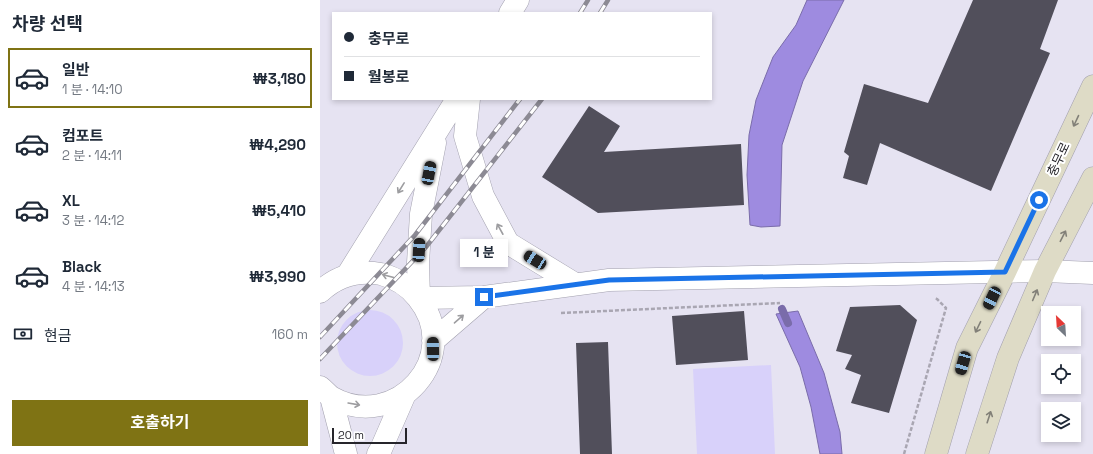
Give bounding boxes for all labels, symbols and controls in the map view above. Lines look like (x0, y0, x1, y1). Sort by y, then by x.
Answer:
text: 차량 선택 (12, 12, 83, 35)
text: 충무로 (368, 29, 409, 48)
icon: car (14, 60, 50, 96)
text: 일반 (62, 60, 90, 79)
text: 월봉로 (368, 67, 409, 86)
text: ₩3,180 (252, 69, 306, 88)
text: 1 분 · 14:10 (62, 81, 122, 98)
one-way arrow (1072, 115, 1079, 127)
icon: car (14, 126, 50, 162)
text: 컴포트 (62, 126, 103, 145)
text: ₩4,290 (249, 135, 306, 154)
street label: 충무로 (1043, 139, 1074, 179)
text: 2 분 · 14:11 (62, 147, 122, 164)
car (421, 160, 437, 186)
one-way arrow (396, 182, 404, 194)
text: XL (62, 191, 80, 210)
route start (1030, 191, 1048, 209)
icon: car (14, 192, 50, 228)
text: ₩5,410 (252, 201, 306, 220)
text: 3 분 · 14:12 (62, 212, 124, 229)
one-way arrow (496, 223, 504, 235)
one-way arrow (1060, 230, 1067, 242)
car (412, 238, 426, 262)
callout: 1 분 (460, 239, 508, 267)
text: 1 분 (473, 244, 495, 261)
car (522, 249, 548, 271)
text: Black (62, 257, 102, 276)
icon: car (14, 258, 50, 294)
text: ₩3,990 (249, 267, 306, 286)
one-way arrow (381, 272, 394, 279)
text: 4 분 · 14:13 (62, 278, 125, 295)
car (981, 285, 1003, 311)
route end (475, 288, 493, 306)
one-way arrow (1032, 290, 1039, 302)
north arrow (1041, 306, 1081, 346)
map controls (1041, 306, 1081, 442)
one-way arrow (453, 314, 464, 323)
one-way arrow (974, 320, 981, 332)
icon: cash (12, 323, 34, 345)
text: 현금 (44, 326, 72, 345)
text: 160 m (272, 326, 308, 343)
car (427, 337, 439, 361)
car (954, 350, 972, 376)
button: locate (1041, 354, 1081, 394)
button: 호출하기 (12, 400, 308, 446)
one-way arrow (347, 401, 360, 409)
button: layers (1041, 402, 1081, 442)
one-way arrow (986, 411, 993, 424)
scale bar (332, 426, 407, 445)
text: 20 m (338, 428, 364, 442)

